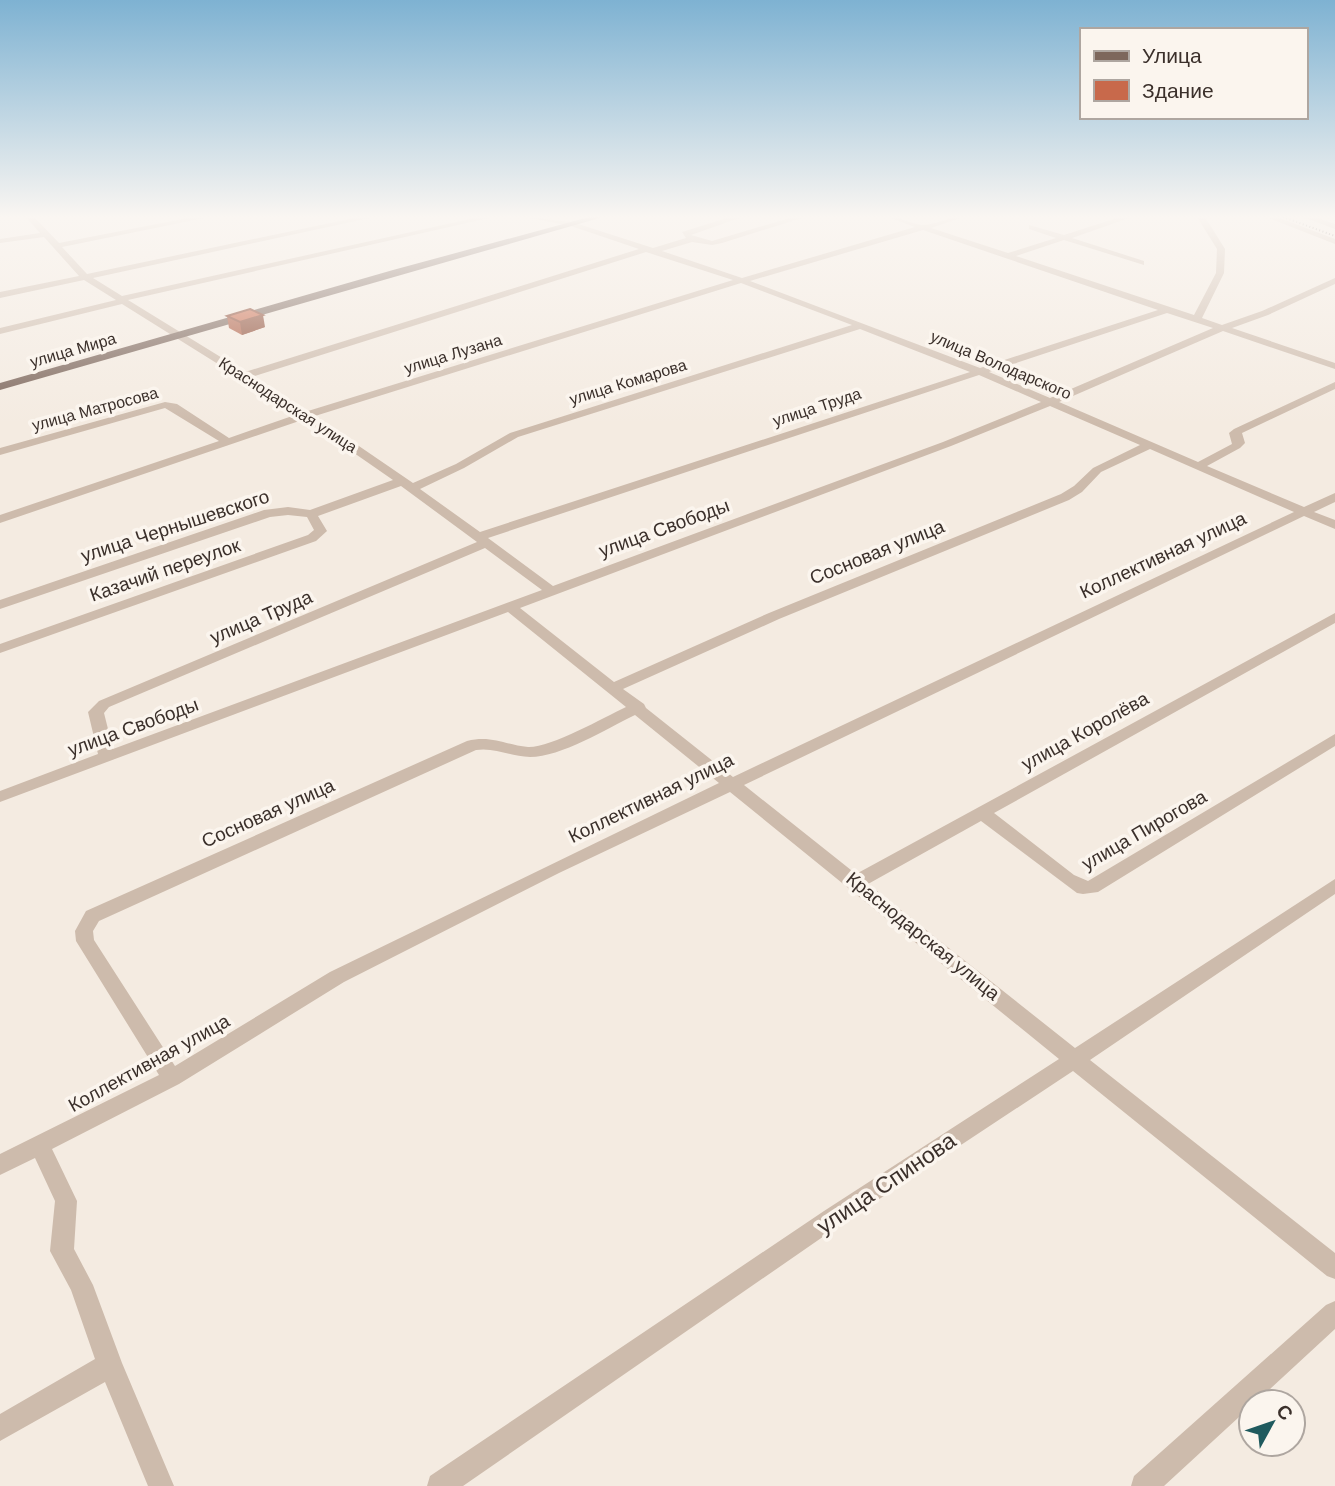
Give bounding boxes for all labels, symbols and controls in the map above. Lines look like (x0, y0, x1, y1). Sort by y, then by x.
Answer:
legend (1080, 28, 1307, 119)
text: Улица (1142, 44, 1202, 67)
text: Здание (1142, 79, 1214, 102)
street label: улица Володарского (928, 328, 1074, 402)
street label: улица Мира (28, 330, 118, 370)
street label: улица Лузана (402, 331, 504, 377)
street label: Краснодарская улица (216, 354, 360, 456)
street label: улица Комарова (567, 356, 689, 408)
street label: улица Матросова (30, 384, 160, 434)
street label: улица Труда (771, 385, 863, 429)
street label: улица Чернышевского (78, 486, 272, 566)
street label: улица Свободы (596, 495, 732, 561)
street label: Коллективная улица (1077, 507, 1250, 603)
street label: Сосновая улица (807, 515, 948, 589)
street label: Казачий переулок (87, 534, 244, 606)
street label: улица Труда (207, 586, 316, 648)
street label: улица Королёва (1018, 687, 1153, 775)
street label: улица Свободы (65, 694, 201, 760)
street label: Коллективная улица (565, 749, 737, 847)
street label: Сосновая улица (198, 774, 338, 852)
street label: улица Пирогова (1078, 786, 1210, 874)
street label: Краснодарская улица (842, 868, 1004, 1005)
street label: Коллективная улица (65, 1010, 234, 1116)
street label: улица Спинова (812, 1127, 960, 1239)
north arrow (1237, 1388, 1307, 1458)
text: С (1272, 1400, 1297, 1425)

